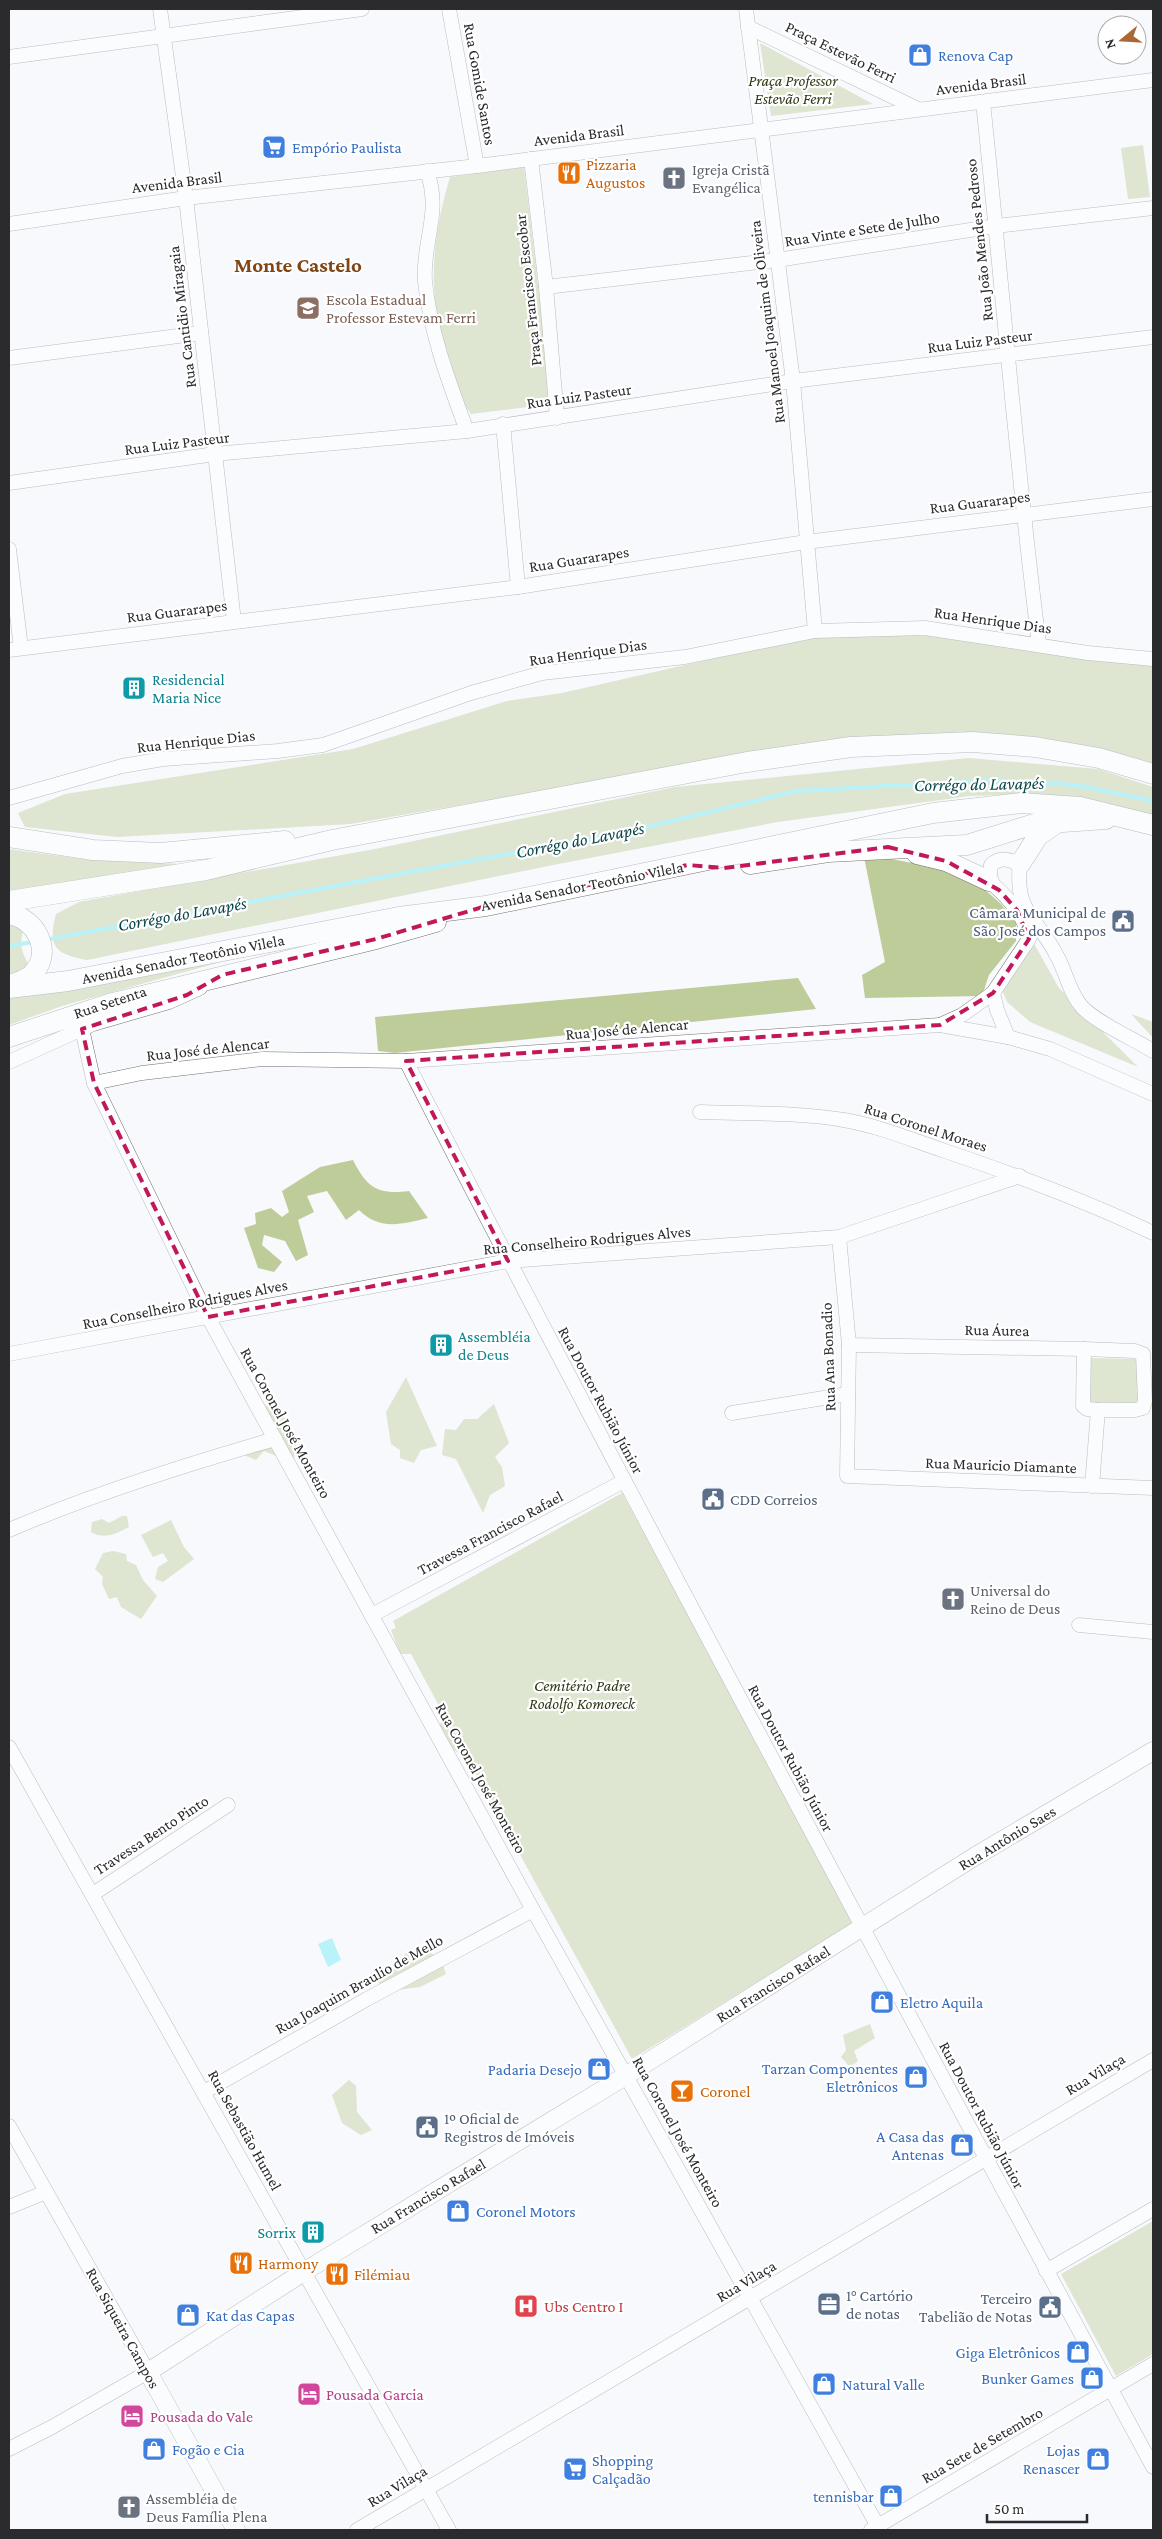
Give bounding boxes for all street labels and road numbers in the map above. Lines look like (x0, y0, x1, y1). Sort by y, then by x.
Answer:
street label: Praça Estevão Ferri (783, 18, 899, 87)
street label: Rua Gomide Santos (461, 21, 499, 147)
street label: Avenida Brasil (935, 70, 1027, 98)
street label: Avenida Brasil (533, 121, 625, 149)
street label: Rua João Mendes Pedroso (962, 158, 997, 322)
street label: Avenida Brasil (131, 168, 223, 196)
street label: Rua Vinte e Sete de Julho (783, 208, 941, 251)
street label: Praça Francisco Escobar (512, 213, 545, 367)
street label: Rua Manoel Joaquim de Oliveira (746, 219, 789, 425)
street label: Rua Cantidio Miragaia (165, 244, 200, 389)
street label: Rua Luiz Pasteur (926, 326, 1034, 356)
street label: Rua Luiz Pasteur (525, 380, 633, 412)
street label: Rua Luiz Pasteur (123, 428, 231, 458)
street label: Rua Guararapes (929, 487, 1031, 518)
street label: Rua Guararapes (528, 543, 630, 576)
street label: Rua Guararapes (126, 596, 228, 627)
street label: Rua Henrique Dias (933, 603, 1053, 638)
street label: Rua Henrique Dias (528, 635, 648, 670)
street label: Rua Henrique Dias (136, 726, 256, 757)
street label: Avenida Senador Teotônio Vilela (479, 858, 685, 914)
street label: Avenida Senador Teotônio Vilela (80, 931, 286, 987)
street label: Rua Setenta (71, 982, 149, 1022)
street label: Rua José de Alencar (565, 1015, 690, 1044)
street label: Rua José de Alencar (146, 1034, 271, 1065)
street label: Rua Coronel Moraes (862, 1099, 990, 1155)
street label: Rua Conselheiro Rodrigues Alves (482, 1222, 692, 1259)
street label: Rua Conselheiro Rodrigues Alves (81, 1276, 289, 1333)
street label: Rua Ana Bonadio (818, 1302, 838, 1412)
street label: Rua Áurea (964, 1321, 1030, 1339)
street label: Rua Doutor Rubião Júnior (554, 1324, 647, 1477)
street label: Rua Coronel José Monteiro (237, 1345, 335, 1502)
street label: Rua Mauricio Diamante (925, 1454, 1077, 1476)
street label: Travessa Francisco Rafael (415, 1487, 565, 1579)
street label: Rua Doutor Rubião Júnior (744, 1682, 837, 1835)
street label: Rua Coronel José Monteiro (432, 1700, 530, 1857)
street label: Travessa Bento Pinto (91, 1792, 211, 1878)
street label: Rua Antônio Saes (955, 1802, 1059, 1874)
street label: Rua Joaquim Braulio de Mello (272, 1931, 446, 2038)
street label: Rua Francisco Rafael (713, 1942, 833, 2026)
street label: Rua Doutor Rubião Júnior (935, 2039, 1028, 2192)
street label: Rua Vilaça (1062, 2049, 1129, 2099)
street label: Rua Coronel José Monteiro (629, 2054, 727, 2211)
street label: Rua Sebastião Humel (205, 2067, 285, 2193)
street label: Rua Francisco Rafael (368, 2155, 488, 2237)
street label: Rua Vilaça (713, 2256, 780, 2306)
street label: Rua Siqueira Campos (82, 2265, 163, 2392)
street label: Rua Sete de Setembro (918, 2403, 1046, 2487)
street label: Rua Vilaça (364, 2461, 431, 2511)

